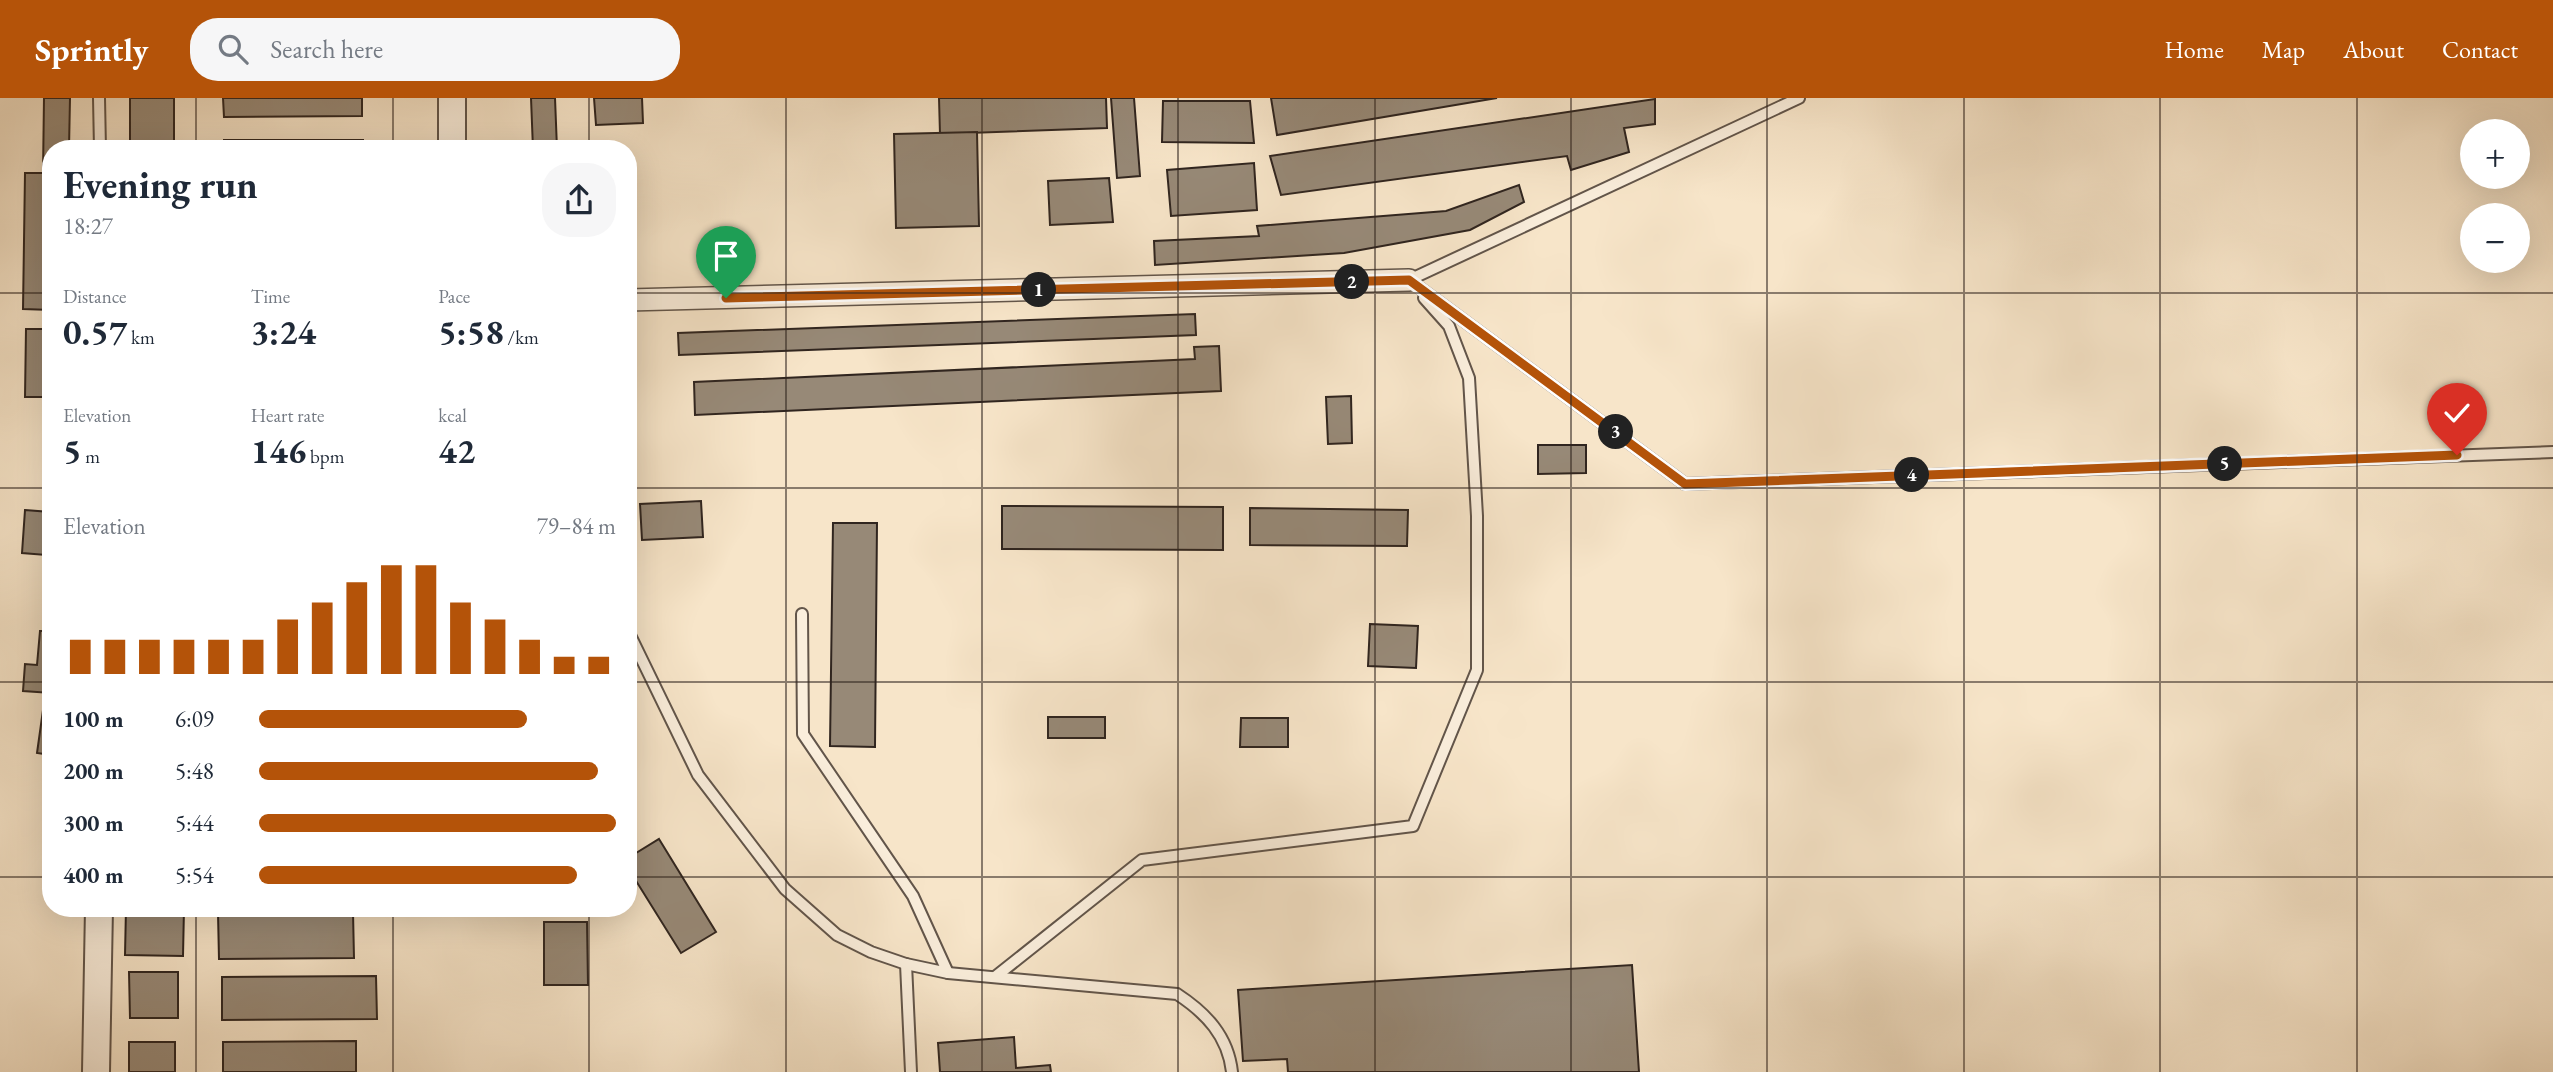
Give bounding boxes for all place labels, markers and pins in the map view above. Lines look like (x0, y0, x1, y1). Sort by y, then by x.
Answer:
pin (696, 226, 756, 298)
pin: 2 (1334, 264, 1370, 300)
pin: 1 (1021, 272, 1056, 308)
pin (2427, 383, 2487, 455)
pin: 3 (1598, 414, 1634, 450)
pin: 5 (2208, 446, 2242, 482)
pin: 4 (1895, 458, 1930, 492)

